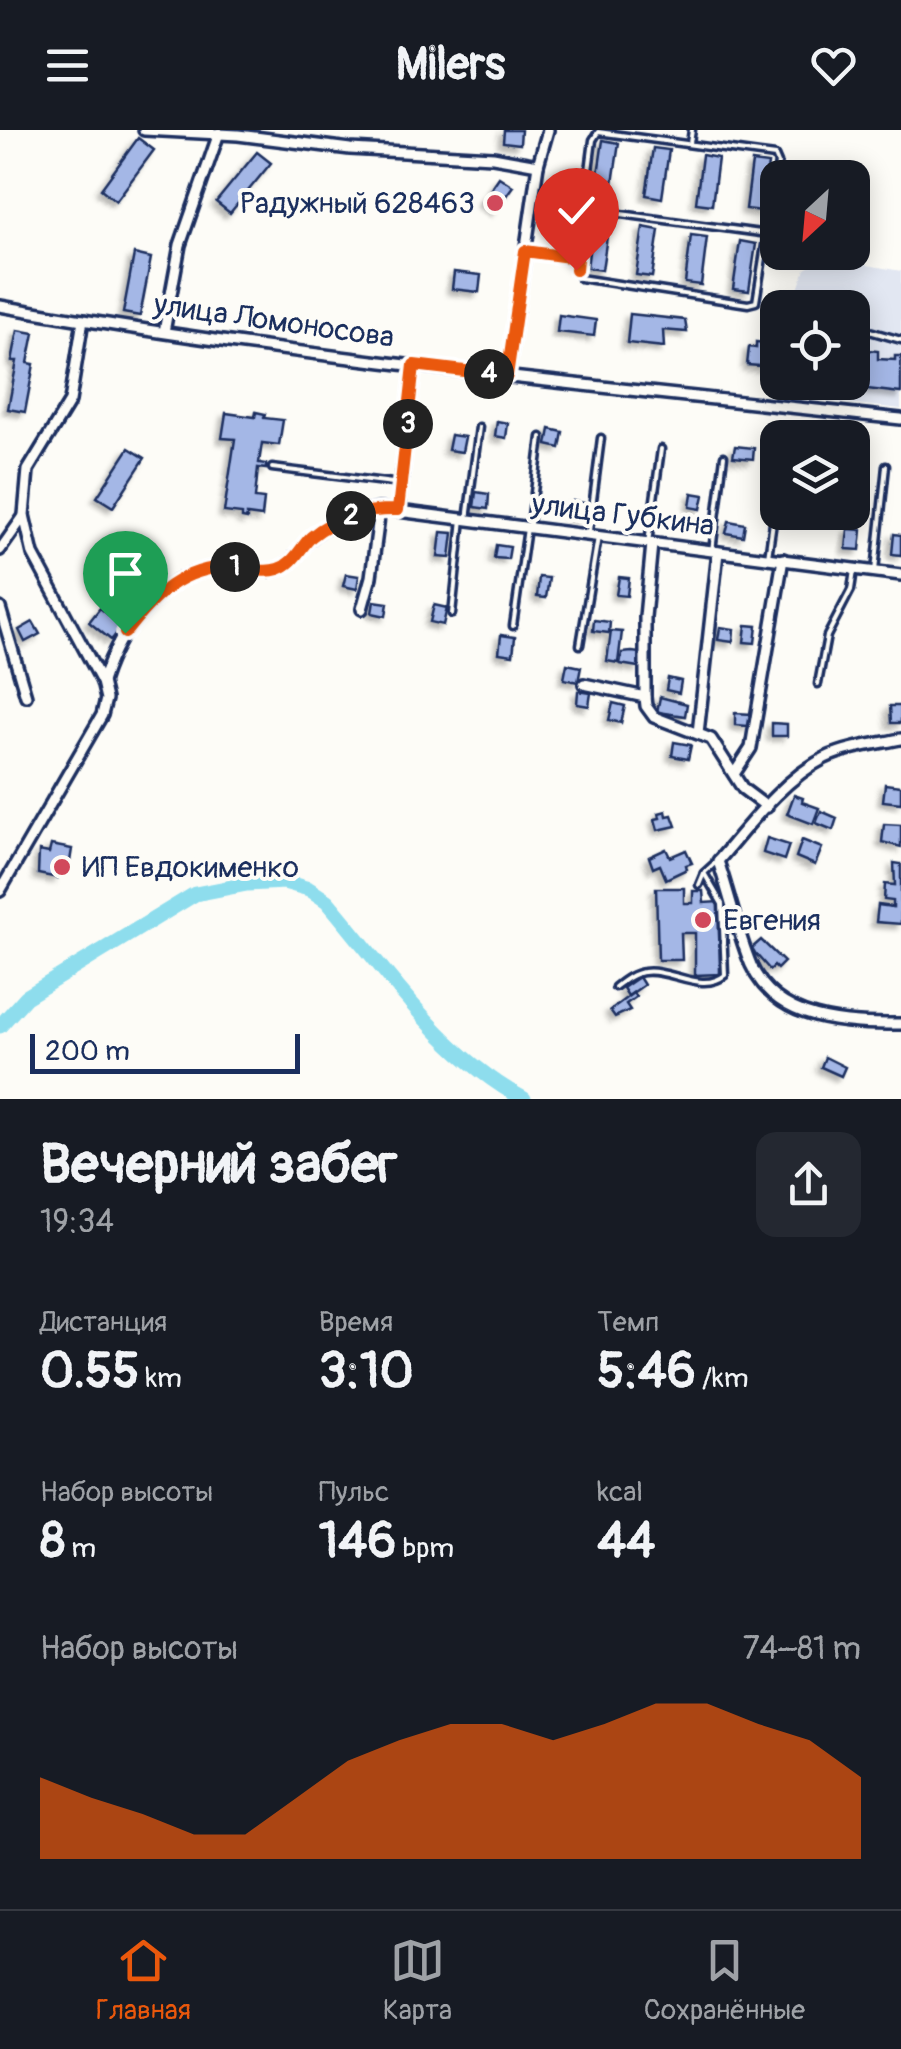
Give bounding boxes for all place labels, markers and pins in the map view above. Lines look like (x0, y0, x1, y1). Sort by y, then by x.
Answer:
pin (534, 168, 619, 271)
place label: Радужный 628463 (240, 185, 475, 222)
marker: Радужный 628463 (484, 192, 506, 214)
pin: 4 (464, 349, 514, 399)
pin: 3 (383, 399, 433, 449)
pin: 2 (326, 491, 376, 541)
pin (83, 531, 168, 634)
pin: 1 (210, 542, 260, 592)
place label: ИП Евдокименко (82, 849, 299, 886)
marker: ИП Евдокименко (51, 856, 73, 878)
place label: Евгения (723, 902, 821, 939)
marker: Евгения (692, 909, 714, 931)

